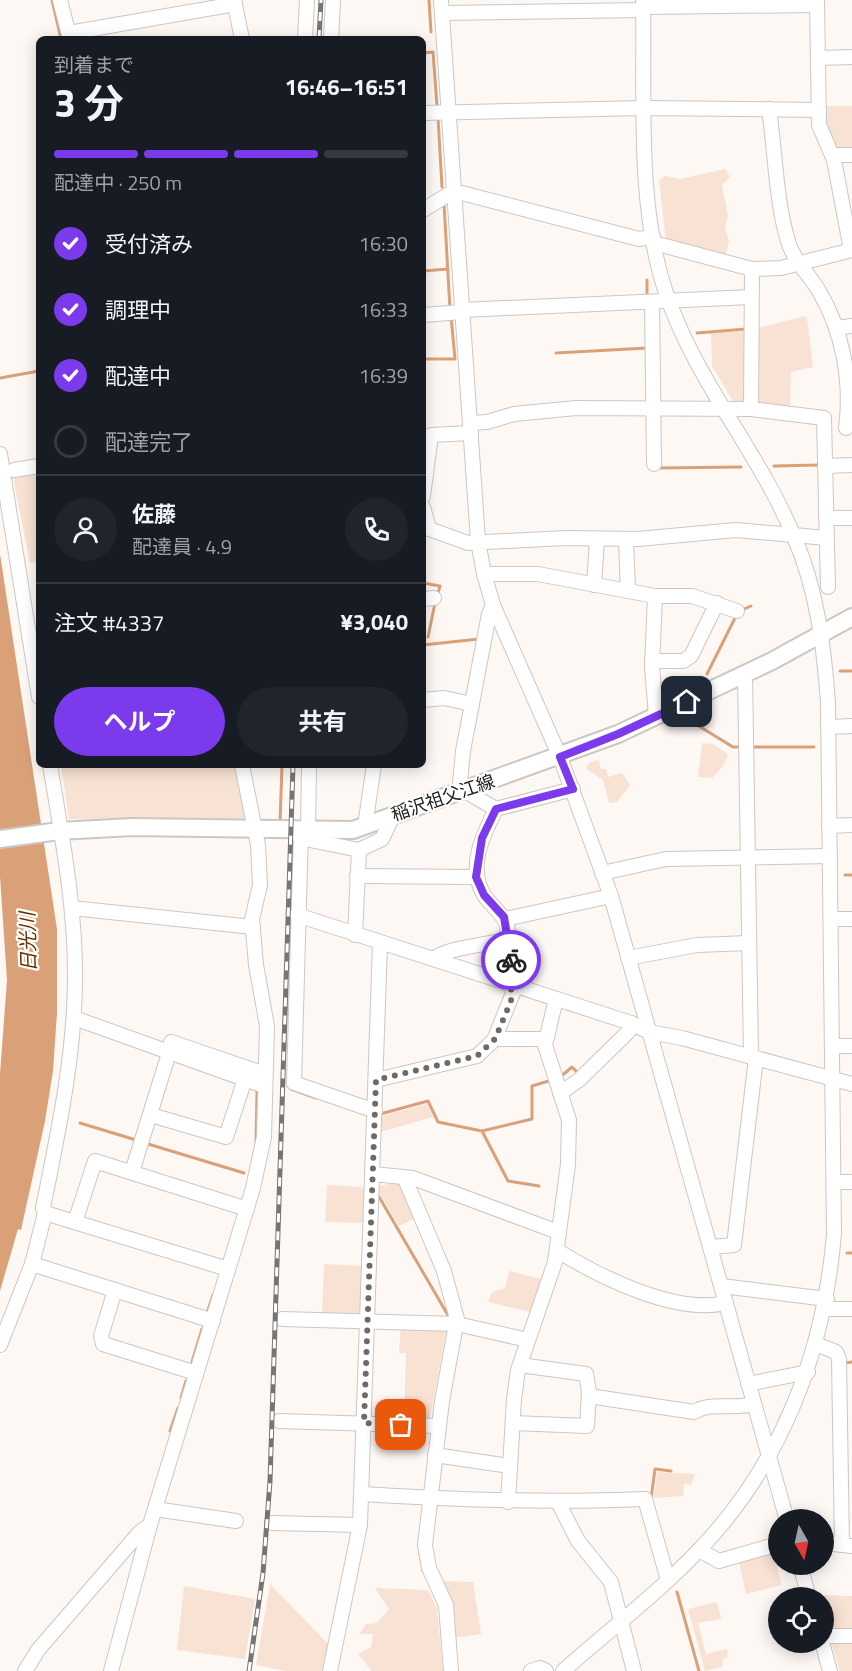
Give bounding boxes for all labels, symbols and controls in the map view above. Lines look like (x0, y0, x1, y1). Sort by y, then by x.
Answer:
text: 到着まで (54, 49, 134, 80)
text: 16:46–16:51 (285, 70, 408, 104)
text: 3 分 (54, 73, 123, 132)
text: 配達中 · 250 m (54, 167, 182, 198)
icon: check (54, 227, 87, 260)
text: 受付済み (105, 227, 193, 261)
text: 16:30 (359, 228, 408, 259)
icon: check (54, 293, 87, 326)
text: 調理中 (105, 293, 171, 327)
text: 16:33 (359, 294, 408, 325)
icon: check (54, 359, 87, 392)
text: 配達中 (105, 359, 171, 393)
text: 16:39 (359, 360, 408, 391)
text: 配達完了 (105, 425, 193, 459)
text: 佐藤 (132, 497, 176, 531)
button: person (54, 498, 117, 561)
button: phone (345, 498, 408, 561)
text: 配達員 · 4.9 (132, 531, 232, 562)
text: ¥3,040 (341, 605, 408, 639)
text: 注文 #4337 (54, 606, 164, 640)
pin (661, 676, 712, 727)
icon: home (670, 685, 703, 718)
button: ヘルプ (54, 687, 225, 756)
button: 共有 (237, 687, 408, 756)
street label: 稲沢祖父江線 (387, 767, 498, 828)
water label: 日光川 (11, 909, 44, 973)
courier (481, 930, 541, 990)
icon: bike (495, 944, 528, 977)
pin (375, 1399, 426, 1450)
icon: bag (384, 1408, 417, 1441)
north arrow (768, 1509, 834, 1575)
map controls (768, 1509, 834, 1653)
button: locate (768, 1587, 834, 1653)

